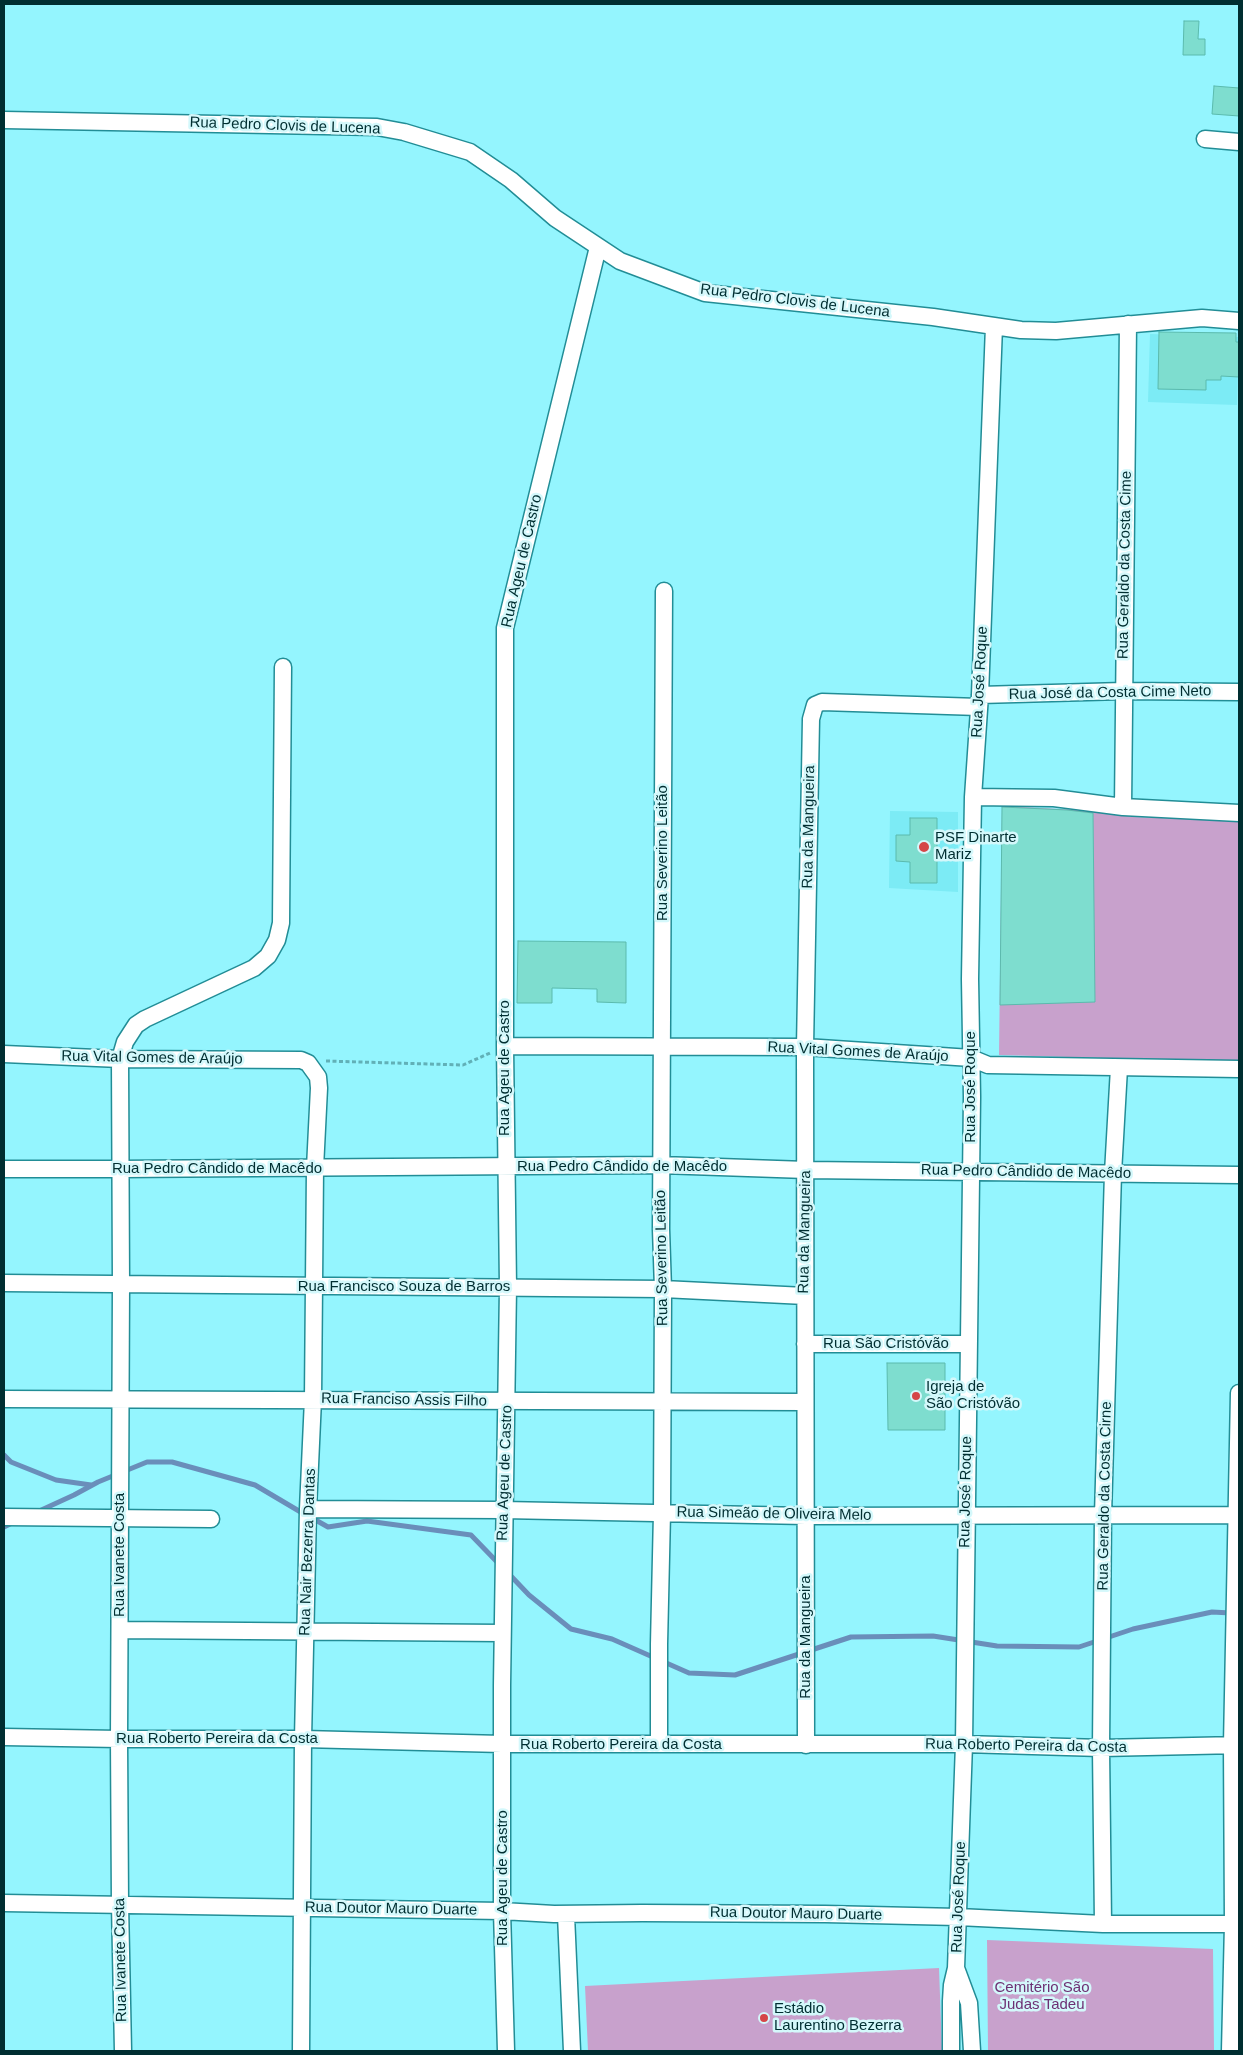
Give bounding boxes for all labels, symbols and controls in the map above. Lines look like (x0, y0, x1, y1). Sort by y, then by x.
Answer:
street label: Rua Pedro Clovis de Lucena (189, 114, 381, 138)
street label: Rua Pedro Clovis de Lucena (699, 280, 891, 322)
street label: Rua Geraldo da Costa Cime (1114, 471, 1136, 659)
street label: Rua Ageu de Castro (498, 493, 546, 629)
street label: Rua José Roque (968, 626, 992, 738)
street label: Rua José da Costa Cime Neto (1009, 682, 1211, 704)
street label: Rua da Mangueira (799, 765, 819, 889)
street label: Rua Severino Leitão (654, 785, 672, 921)
place label: PSF Dinarte Mariz (935, 829, 1017, 864)
marker: PSF Dinarte Mariz (917, 840, 931, 854)
street label: Rua Ageu de Castro (496, 1000, 514, 1136)
street label: Rua José Roque (962, 1031, 980, 1143)
street label: Rua Vital Gomes de Araújo (767, 1038, 949, 1066)
street label: Rua Vital Gomes de Araújo (61, 1047, 243, 1069)
street label: Rua Pedro Cândido de Macêdo (517, 1158, 727, 1176)
street label: Rua Pedro Cândido de Macêdo (112, 1160, 322, 1178)
street label: Rua Pedro Cândido de Macêdo (921, 1161, 1131, 1183)
street label: Rua da Mangueira (795, 1170, 815, 1294)
street label: Rua Severino Leitão (652, 1190, 672, 1326)
street label: Rua Francisco Souza de Barros (298, 1278, 510, 1296)
street label: Rua São Cristóvão (823, 1335, 949, 1353)
place label: Igreja de São Cristóvão (926, 1378, 1020, 1413)
street label: Rua Franciso Assis Filho (321, 1390, 487, 1410)
marker: Igreja de São Cristóvão (910, 1390, 922, 1402)
street label: Rua Geraldo da Costa Cirne (1094, 1401, 1116, 1591)
street label: Rua Ageu de Castro (494, 1405, 516, 1541)
street label: Rua José Roque (956, 1436, 976, 1548)
street label: Rua Nair Bezerra Dantas (296, 1468, 320, 1636)
street label: Rua Ivanete Costa (111, 1493, 129, 1617)
street label: Rua Simeão de Oliveira Melo (676, 1503, 872, 1525)
street label: Rua da Mangueira (797, 1575, 815, 1699)
street label: Rua Roberto Pereira da Costa (116, 1730, 318, 1748)
street label: Rua Roberto Pereira da Costa (925, 1735, 1127, 1757)
street label: Rua Roberto Pereira da Costa (520, 1736, 722, 1754)
street label: Rua Ageu de Castro (494, 1810, 512, 1946)
street label: Rua José Roque (948, 1841, 970, 1953)
street label: Rua Ivanete Costa (111, 1898, 131, 2022)
street label: Rua Doutor Mauro Duarte (305, 1898, 477, 1920)
street label: Rua Doutor Mauro Duarte (710, 1903, 882, 1925)
park label: Cemitério São Judas Tadeu (994, 1979, 1090, 2014)
place label: Estádio Laurentino Bezerra (774, 2000, 902, 2035)
marker: Estádio Laurentino Bezerra (758, 2012, 770, 2024)

